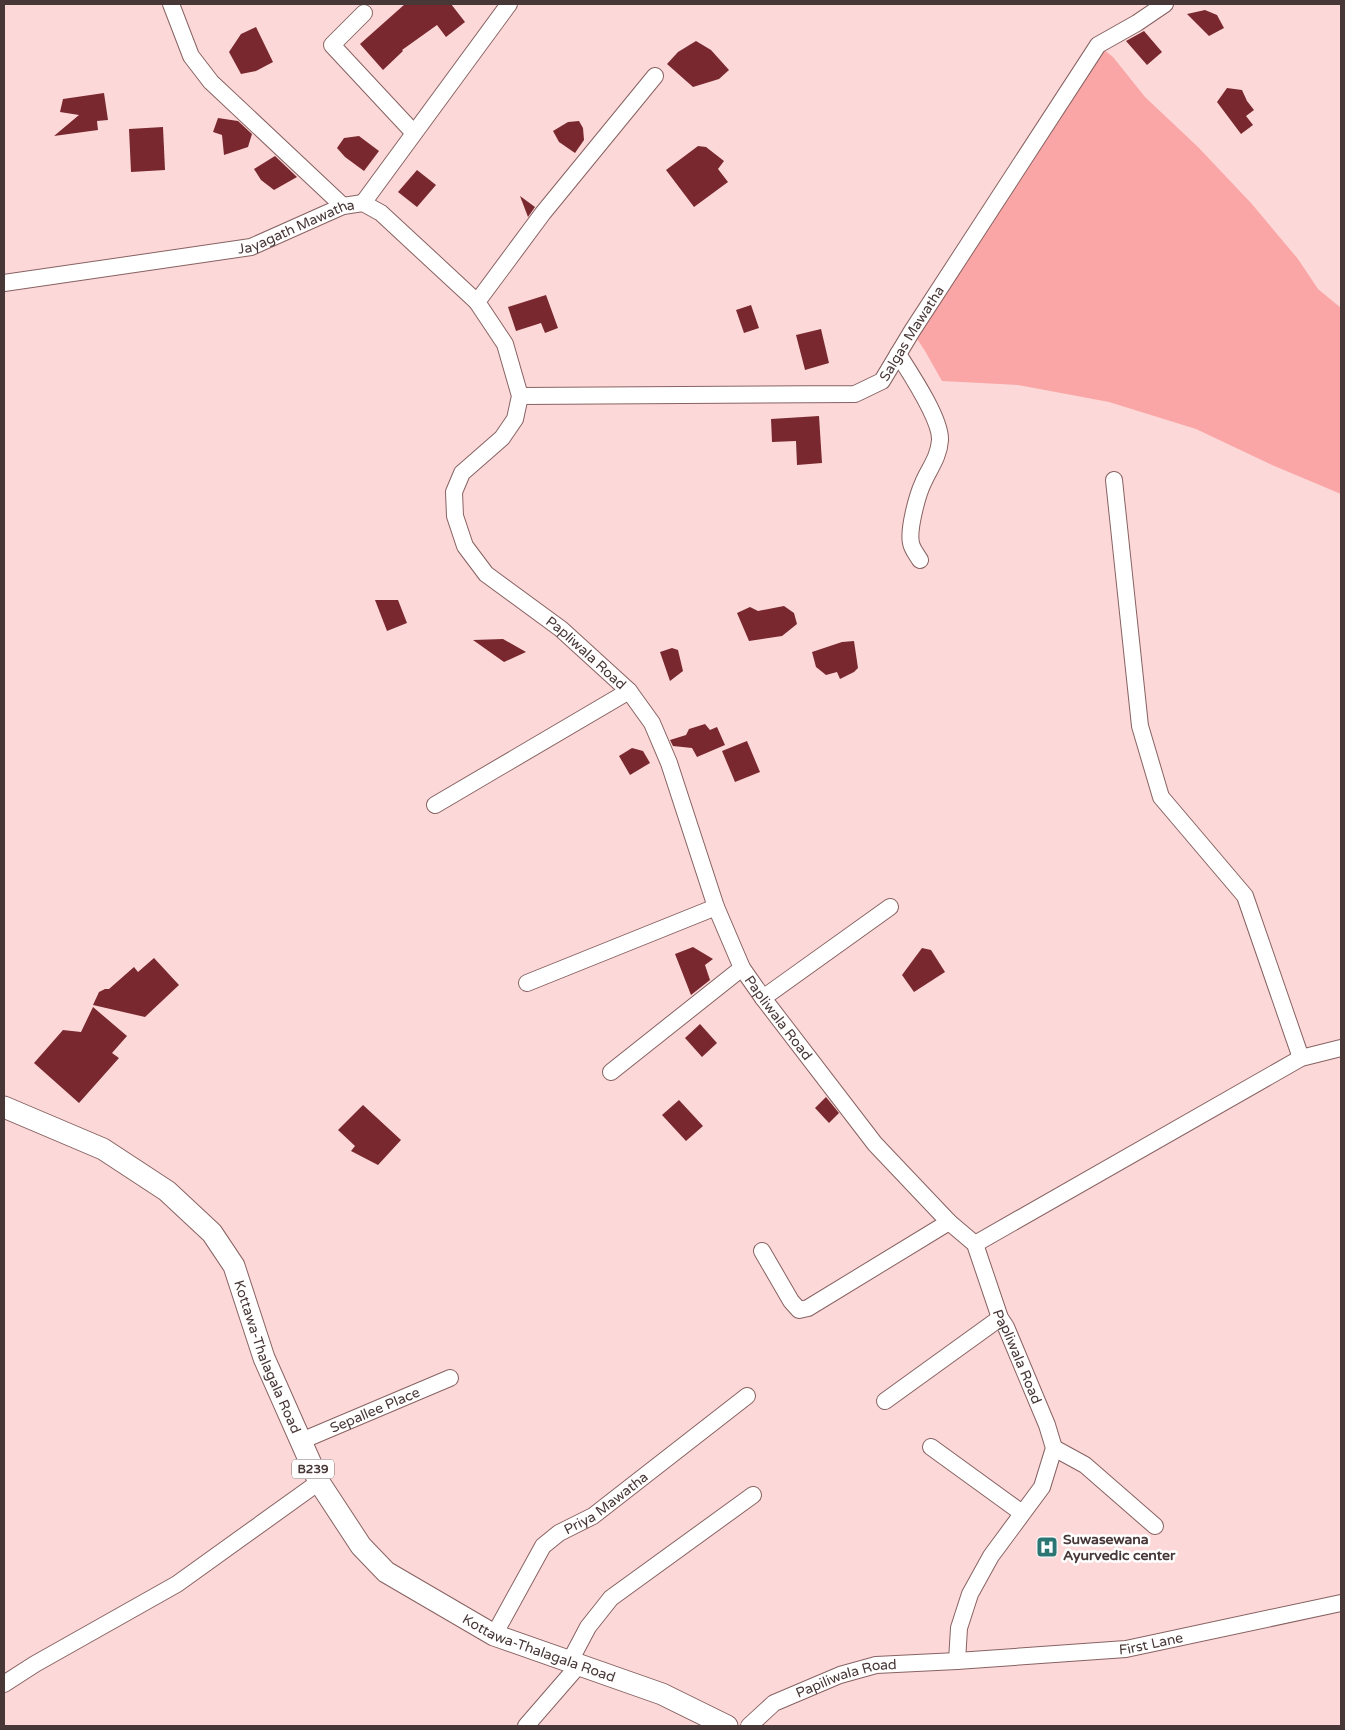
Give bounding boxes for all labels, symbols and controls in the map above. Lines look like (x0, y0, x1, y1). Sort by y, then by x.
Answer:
street label: Jayagath Mawatha (237, 196, 356, 258)
street label: Salgas Mawatha (876, 283, 948, 384)
street label: Papliwala Road (542, 613, 629, 693)
street label: Papliwala Road (741, 972, 816, 1064)
street label: Kottawa-Thalagala Road (230, 1278, 304, 1436)
street label: Papliwala Road (989, 1307, 1045, 1407)
street label: Sepallee Place (327, 1384, 422, 1437)
road number: B239 (292, 1460, 334, 1478)
street label: Priya Mawatha (561, 1468, 652, 1538)
place label: Suwasewana Ayurvedic center (1063, 1531, 1176, 1564)
hospital icon: Suwasewana Ayurvedic center (1035, 1535, 1059, 1559)
street label: Kottawa-Thalagala Road (459, 1610, 618, 1686)
street label: First Lane (1118, 1629, 1185, 1658)
street label: Papiliwala Road (793, 1656, 897, 1702)

